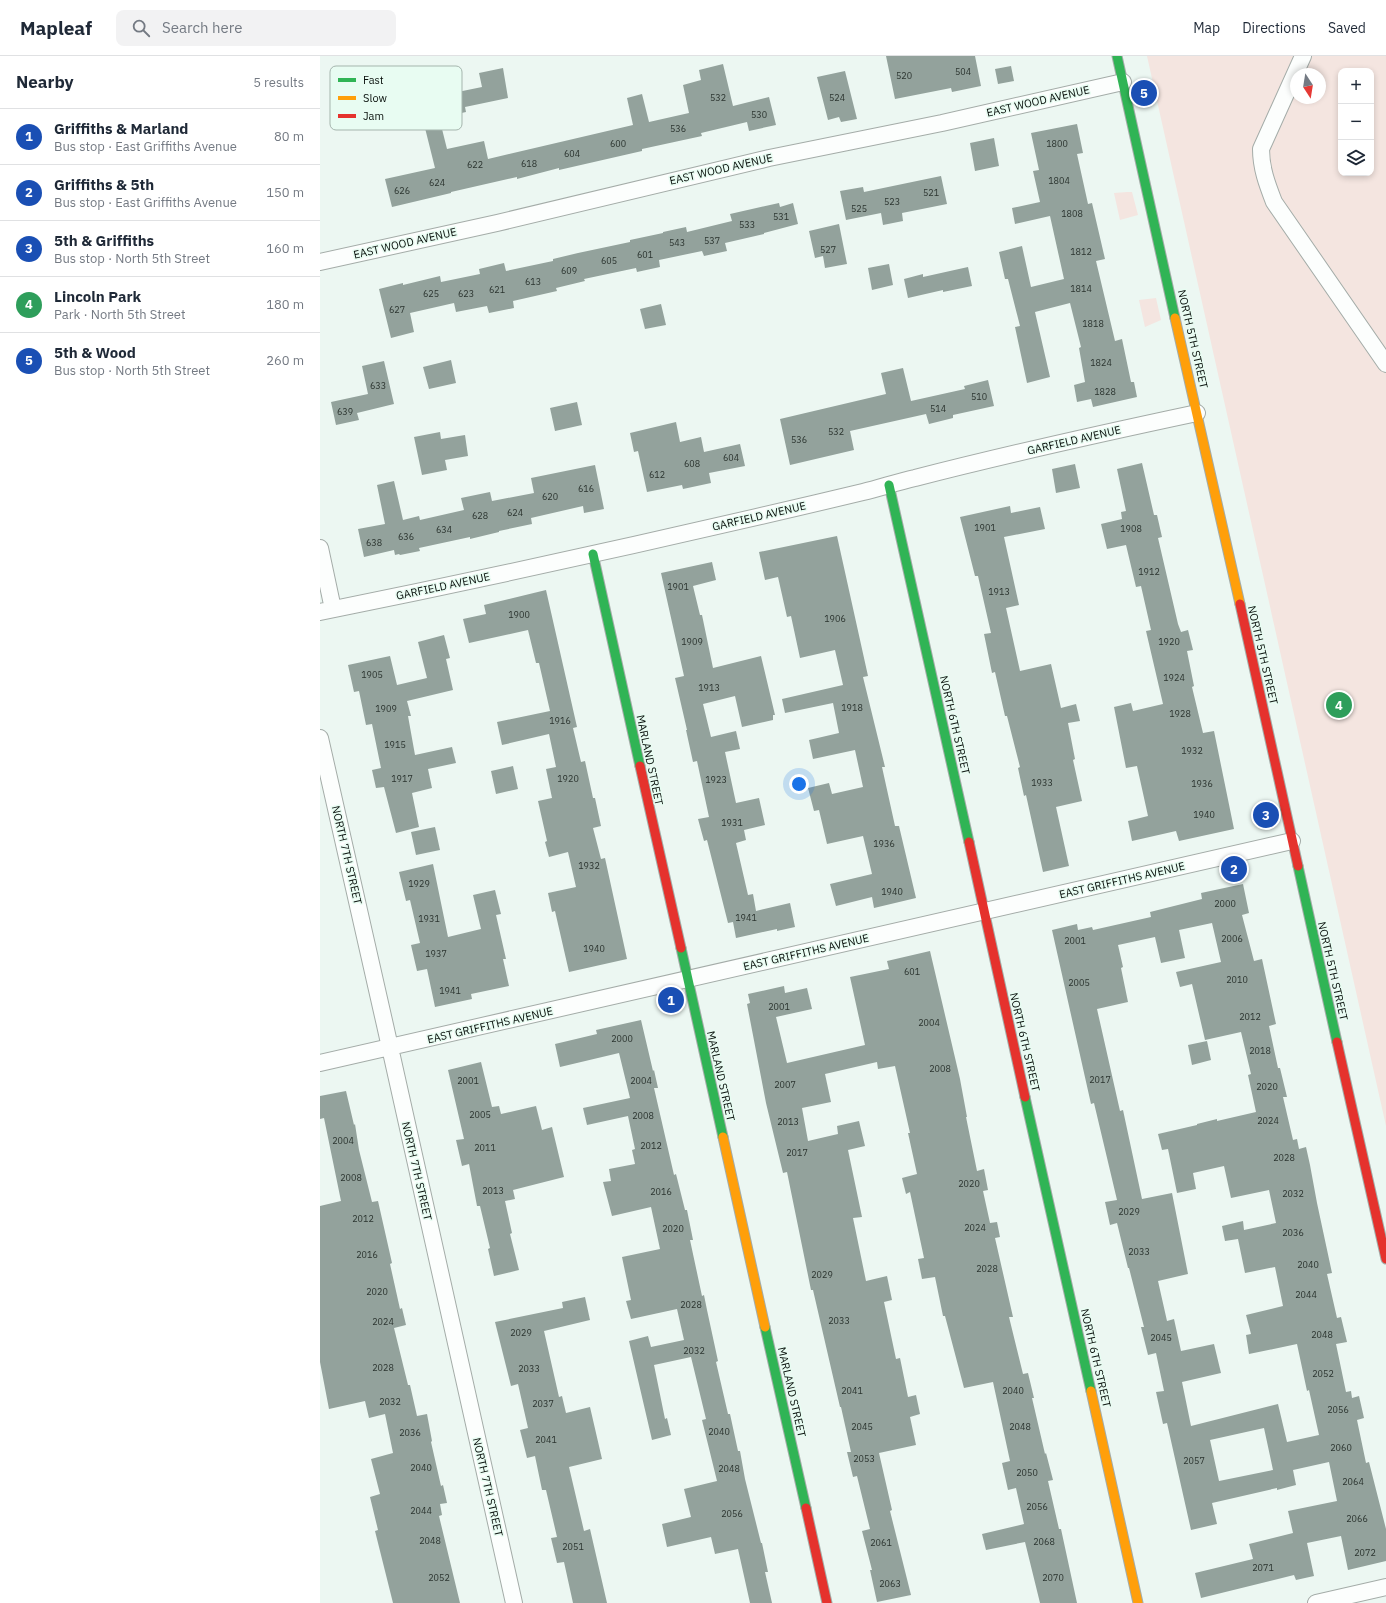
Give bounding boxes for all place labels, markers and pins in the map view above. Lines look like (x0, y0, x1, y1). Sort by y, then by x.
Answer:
pin: 5 (1131, 78, 1157, 108)
pin: 4 (1326, 690, 1352, 720)
pin: 3 (1253, 800, 1279, 830)
pin: 2 (1221, 854, 1247, 884)
pin: 1 (658, 985, 684, 1015)

